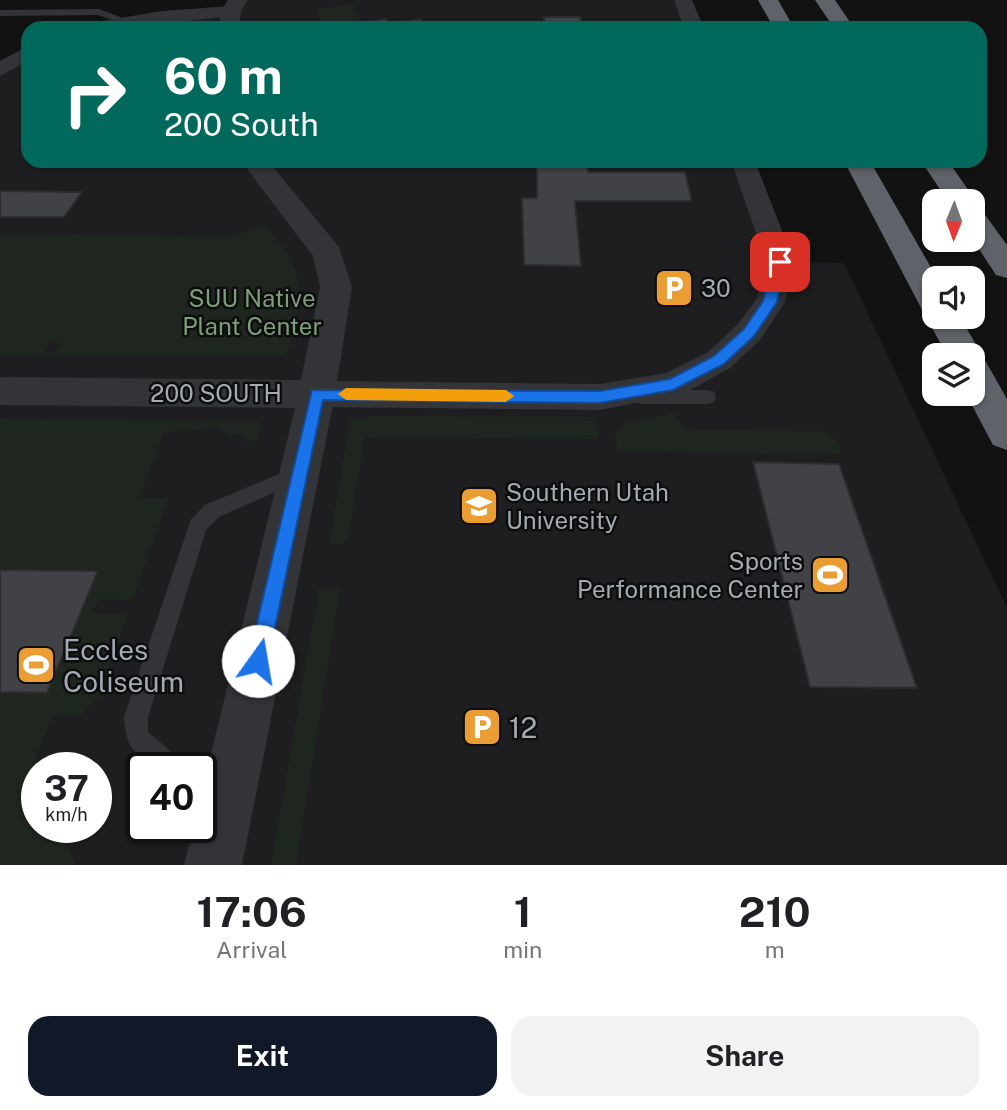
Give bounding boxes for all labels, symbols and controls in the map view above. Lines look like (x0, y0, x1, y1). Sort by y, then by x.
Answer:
text: 60 m (164, 47, 283, 105)
icon: right (49, 49, 140, 140)
text: 200 South (164, 106, 319, 143)
north arrow (922, 189, 985, 252)
map controls (922, 189, 985, 406)
pin (750, 232, 810, 292)
icon: arrive (761, 243, 799, 281)
button: sound (922, 266, 985, 329)
parking icon: 30 (653, 267, 695, 309)
place label: 30 (701, 274, 731, 302)
park label: SUU Native Plant Center (182, 284, 322, 340)
button: layers (922, 343, 985, 406)
street label: 200 SOUTH (150, 379, 282, 407)
place label: Southern Utah University (506, 478, 669, 534)
school or university icon: Southern Utah University (458, 485, 500, 527)
place label: Sports Performance Center (577, 547, 803, 603)
sports icon: Sports Performance Center (809, 554, 851, 596)
position arrow (221, 624, 295, 698)
place label: Eccles Coliseum (63, 633, 184, 698)
sports icon: Eccles Coliseum (15, 644, 57, 686)
parking icon: 12 (461, 706, 503, 748)
place label: 12 (509, 711, 537, 744)
speed limit sign: 40 (126, 752, 217, 843)
text: 37 (44, 768, 89, 809)
text: km/h (45, 804, 88, 825)
text: 17:06 (197, 887, 307, 936)
text: 1 (514, 887, 532, 936)
text: 210 (739, 887, 811, 936)
text: Arrival (216, 936, 287, 963)
text: min (503, 936, 542, 963)
text: m (765, 936, 785, 963)
button: Exit (28, 1016, 497, 1096)
button: Share (511, 1016, 979, 1096)

